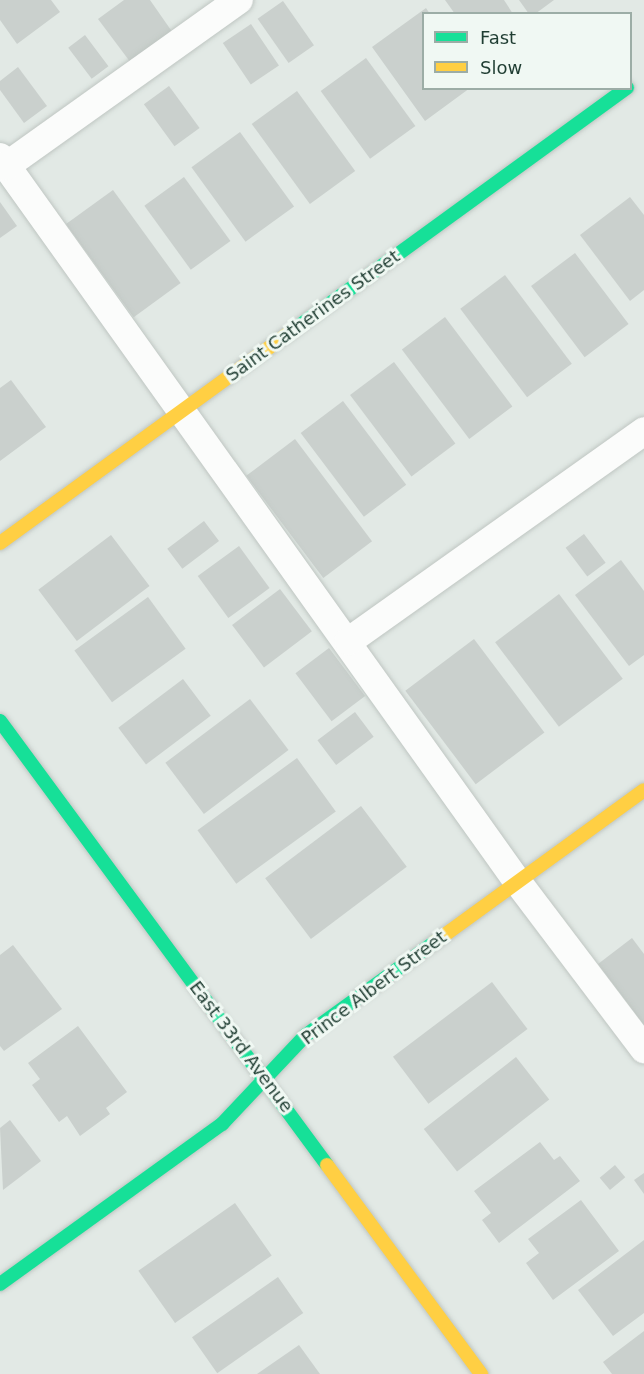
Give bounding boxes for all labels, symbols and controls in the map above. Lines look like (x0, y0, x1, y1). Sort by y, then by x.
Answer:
legend (422, 12, 632, 90)
text: Fast (480, 27, 516, 48)
text: Slow (480, 57, 522, 78)
street label: Saint Catherines Street (222, 246, 404, 386)
street label: Prince Albert Street (297, 926, 451, 1050)
street label: East 33rd Avenue (185, 977, 297, 1117)

